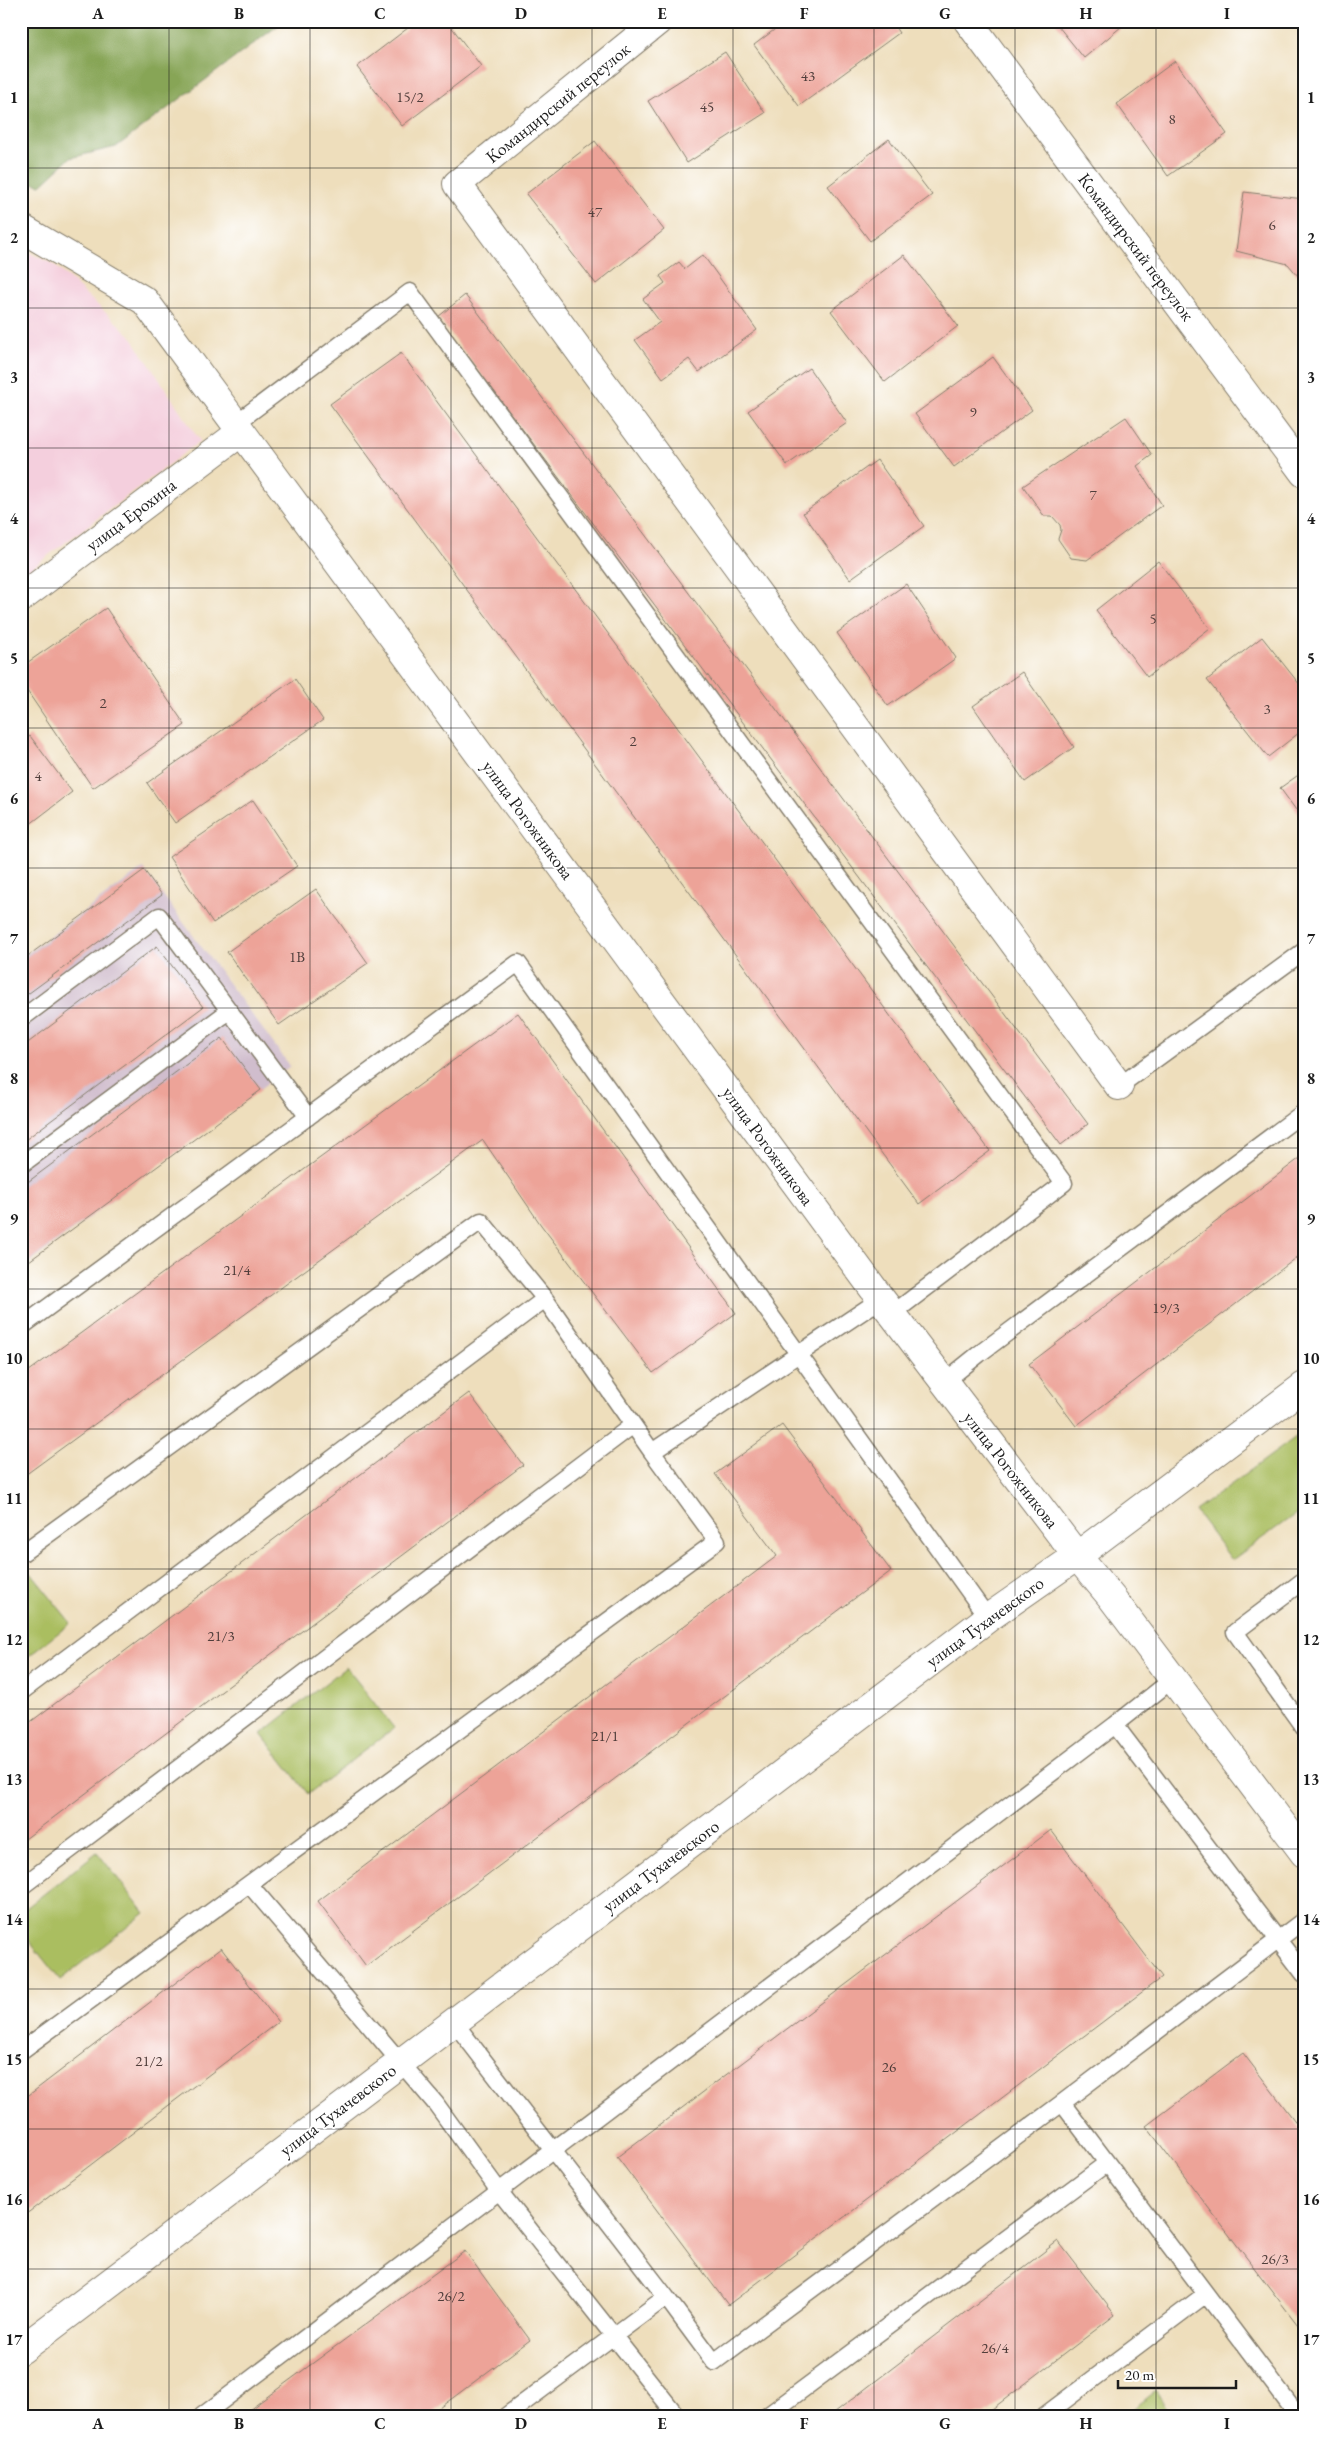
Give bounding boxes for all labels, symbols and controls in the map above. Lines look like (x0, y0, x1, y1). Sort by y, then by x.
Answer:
text: A (91, 3, 104, 24)
text: B (234, 3, 244, 24)
text: C (374, 3, 386, 24)
text: D (515, 3, 527, 24)
text: E (657, 3, 667, 24)
text: F (800, 3, 809, 24)
text: G (939, 3, 951, 24)
text: H (1080, 3, 1093, 24)
text: I (1224, 3, 1230, 24)
street label: Командирский переулок (481, 37, 635, 168)
house number: 43 (801, 66, 815, 85)
text: 1 (10, 87, 18, 108)
house number: 15/2 (396, 87, 425, 106)
text: 1 (1307, 87, 1315, 108)
house number: 45 (700, 97, 714, 116)
house number: 8 (1168, 109, 1176, 128)
street label: Командирский переулок (1073, 168, 1200, 326)
house number: 47 (588, 202, 603, 221)
house number: 6 (1268, 215, 1276, 234)
text: 2 (10, 227, 19, 248)
text: 2 (1307, 227, 1316, 248)
text: 3 (10, 367, 18, 388)
text: 3 (1307, 367, 1315, 388)
house number: 9 (969, 402, 977, 421)
street label: улица Ерохина (81, 473, 181, 556)
house number: 7 (1089, 485, 1097, 504)
text: 4 (10, 508, 19, 529)
text: 4 (1307, 508, 1316, 529)
house number: 5 (1149, 609, 1157, 628)
text: 5 (10, 648, 18, 669)
text: 5 (1307, 648, 1315, 669)
house number: 2 (99, 693, 107, 712)
house number: 3 (1263, 699, 1271, 718)
house number: 2 (629, 731, 637, 750)
street label: улица Рогожникова (477, 756, 580, 885)
house number: 4 (34, 766, 42, 785)
text: 6 (10, 788, 19, 809)
text: 6 (1307, 788, 1316, 809)
text: 7 (10, 928, 19, 949)
text: 7 (1307, 928, 1316, 949)
house number: 1В (289, 947, 305, 966)
text: 8 (10, 1068, 18, 1089)
text: 8 (1307, 1068, 1315, 1089)
street label: улица Рогожникова (717, 1082, 820, 1211)
text: 9 (10, 1208, 19, 1229)
text: 9 (1307, 1208, 1316, 1229)
house number: 21/4 (223, 1260, 252, 1279)
house number: 19/3 (1152, 1298, 1180, 1317)
text: 10 (6, 1348, 23, 1369)
text: 10 (1303, 1348, 1320, 1369)
street label: улица Рогожникова (959, 1407, 1065, 1533)
text: 11 (6, 1488, 22, 1509)
text: 11 (1303, 1488, 1319, 1509)
street label: улица Тухачевского (921, 1571, 1048, 1672)
house number: 21/3 (207, 1626, 235, 1645)
text: 12 (6, 1629, 23, 1650)
text: 12 (1303, 1629, 1320, 1650)
house number: 21/1 (591, 1726, 619, 1745)
text: 13 (6, 1769, 22, 1790)
text: 13 (1303, 1769, 1319, 1790)
street label: улица Тухачевского (598, 1814, 724, 1917)
text: 14 (6, 1909, 23, 1930)
text: 14 (1303, 1909, 1320, 1930)
text: 15 (6, 2049, 22, 2070)
text: 15 (1303, 2049, 1319, 2070)
house number: 21/2 (135, 2051, 164, 2070)
house number: 26 (882, 2057, 896, 2076)
street label: улица Тухачевского (275, 2058, 401, 2161)
text: 16 (6, 2189, 23, 2210)
text: 16 (1303, 2189, 1320, 2210)
house number: 26/3 (1261, 2249, 1289, 2268)
house number: 26/2 (437, 2286, 466, 2305)
text: 17 (6, 2329, 23, 2350)
text: 17 (1303, 2329, 1320, 2350)
house number: 26/4 (981, 2338, 1010, 2357)
scale bar (1118, 2357, 1235, 2389)
text: 20 m (1125, 2365, 1154, 2384)
text: A (91, 2413, 104, 2434)
text: B (234, 2413, 244, 2434)
text: C (374, 2413, 386, 2434)
text: D (515, 2413, 527, 2434)
text: E (657, 2413, 667, 2434)
text: F (800, 2413, 809, 2434)
text: G (939, 2413, 951, 2434)
text: H (1080, 2413, 1093, 2434)
text: I (1224, 2413, 1230, 2434)

